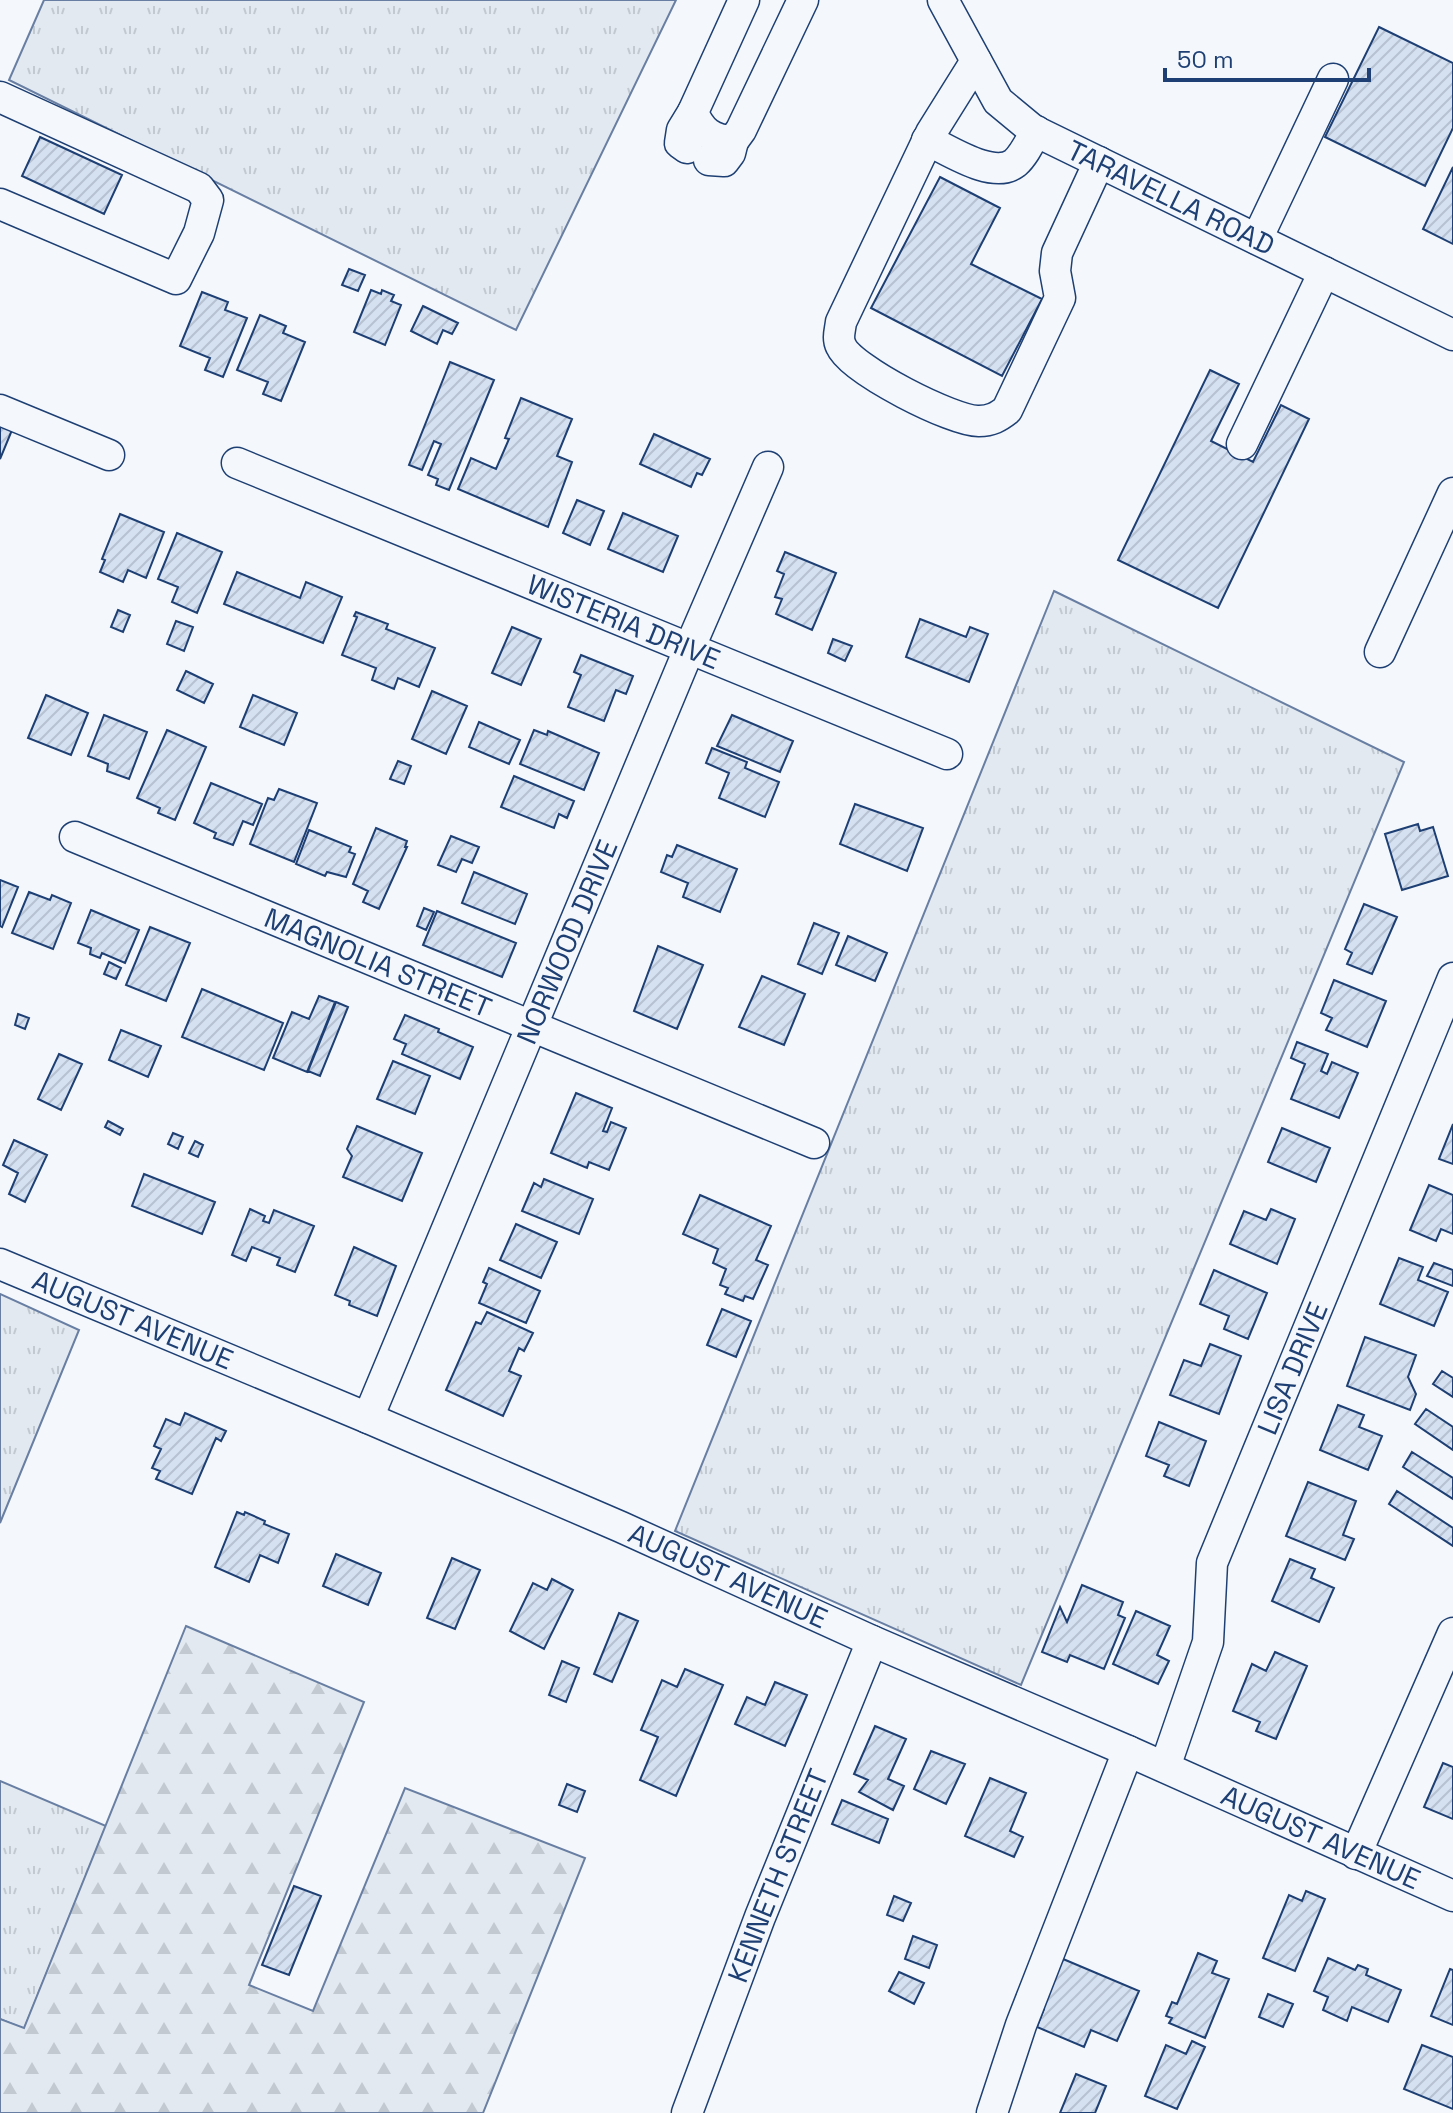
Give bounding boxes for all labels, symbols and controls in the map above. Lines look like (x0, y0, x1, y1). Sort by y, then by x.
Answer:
scale bar (1165, 32, 1369, 82)
text: 50 m (1177, 44, 1234, 75)
street label: TARAVELLA ROAD (1061, 132, 1281, 263)
street label: WISTERIA DRIVE (522, 566, 726, 677)
street label: NORWOOD DRIVE (508, 834, 625, 1049)
street label: MAGNOLIA STREET (259, 899, 497, 1026)
street label: AUGUST AVENUE (27, 1262, 239, 1378)
street label: LISA DRIVE (1249, 1297, 1336, 1440)
street label: AUGUST AVENUE (623, 1515, 833, 1636)
street label: KENNETH STREET (719, 1764, 836, 1987)
street label: AUGUST AVENUE (1216, 1777, 1426, 1897)

